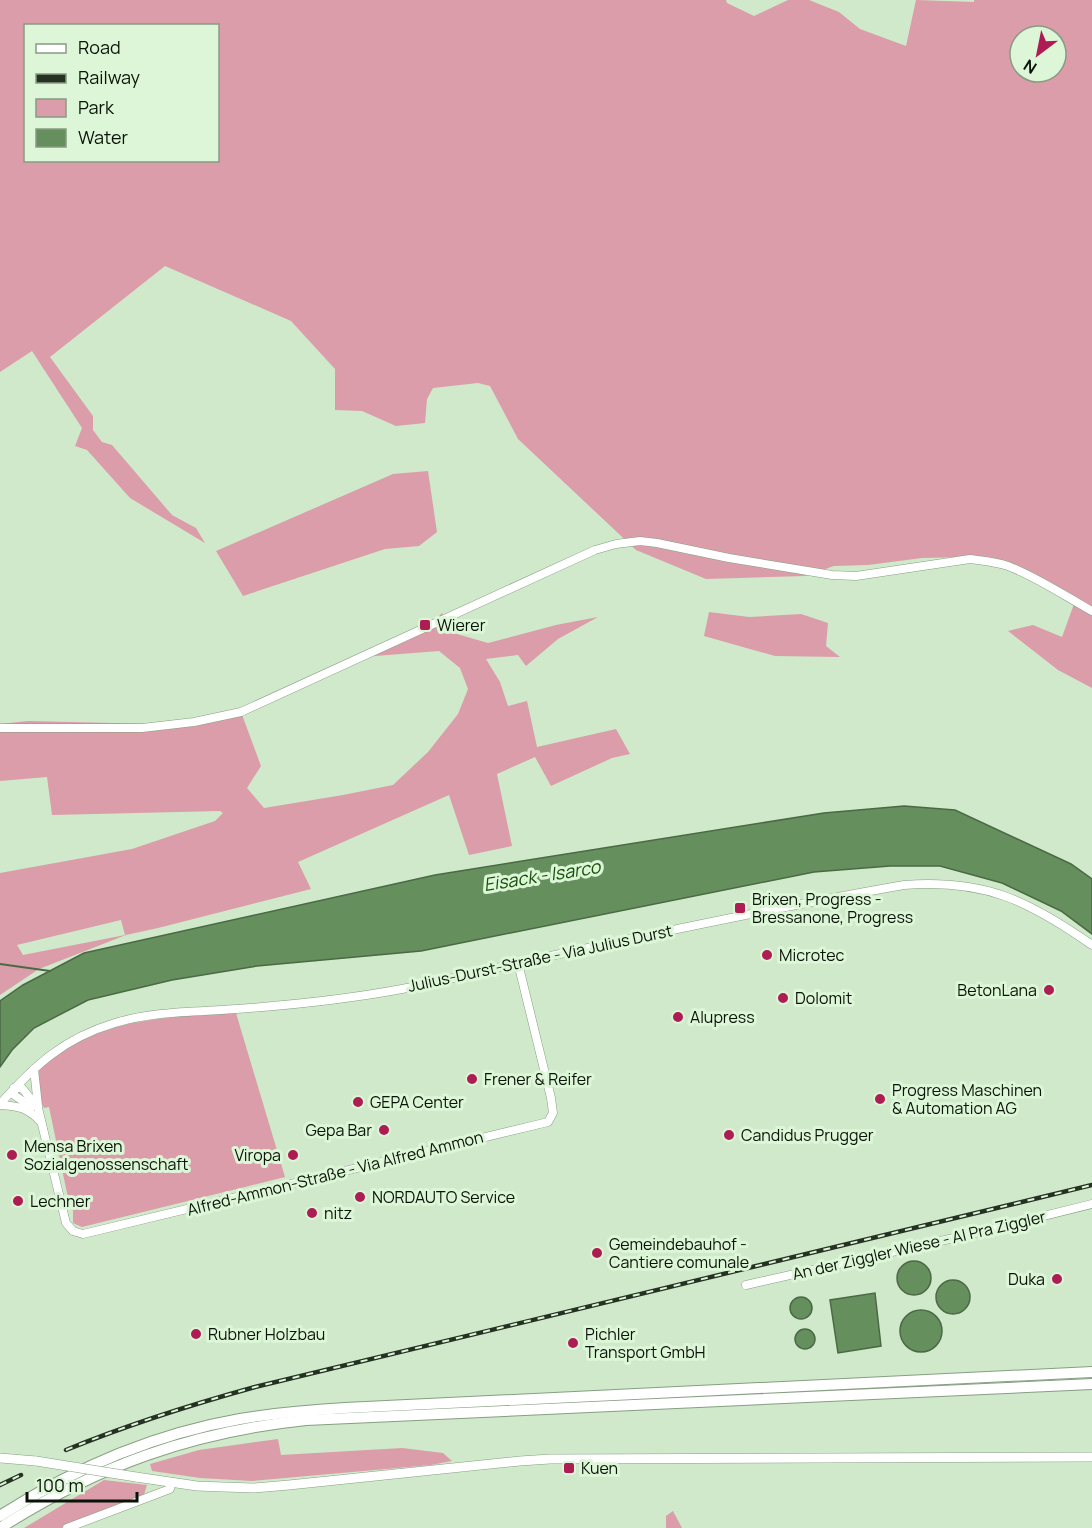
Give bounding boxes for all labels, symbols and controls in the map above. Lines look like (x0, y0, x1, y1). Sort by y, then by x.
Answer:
legend (24, 24, 219, 162)
north arrow (1008, 24, 1068, 84)
text: Road (78, 35, 121, 59)
text: N (1019, 54, 1041, 79)
text: Railway (78, 65, 140, 89)
text: Park (78, 95, 115, 119)
text: Water (78, 125, 128, 149)
place label: Wierer (437, 614, 486, 636)
marker: Wierer (418, 618, 432, 632)
water label: Eisack - Isarco (482, 854, 603, 896)
place label: Brixen, Progress - Bressanone, Progress (752, 888, 913, 928)
marker: Brixen, Progress - Bressanone, Progress (733, 901, 747, 915)
street label: Julius-Durst-Straße - Via Julius Durst (406, 919, 674, 997)
place label: Microtec (779, 944, 845, 966)
marker: Microtec (760, 948, 774, 962)
place label: BetonLana (957, 979, 1037, 1001)
marker: BetonLana (1042, 983, 1056, 997)
place label: Dolomit (795, 987, 852, 1009)
marker: Dolomit (776, 991, 790, 1005)
place label: Alupress (690, 1006, 755, 1028)
marker: Alupress (671, 1010, 685, 1024)
place label: Frener & Reifer (484, 1068, 592, 1090)
marker: Frener & Reifer (465, 1072, 479, 1086)
place label: Progress Maschinen & Automation AG (892, 1079, 1042, 1119)
place label: GEPA Center (370, 1091, 464, 1113)
marker: Progress Maschinen & Automation AG (873, 1092, 887, 1106)
marker: GEPA Center (351, 1095, 365, 1109)
place label: Gepa Bar (306, 1119, 372, 1141)
marker: Gepa Bar (377, 1123, 391, 1137)
place label: Candidus Prugger (741, 1124, 874, 1146)
street label: Alfred-Ammon-Straße - Via Alfred Ammon (185, 1125, 485, 1221)
marker: Candidus Prugger (722, 1128, 736, 1142)
place label: Mensa Brixen Sozialgenossenschaft (24, 1135, 188, 1175)
place label: Viropa (234, 1144, 281, 1166)
marker: Mensa Brixen Sozialgenossenschaft (5, 1148, 19, 1162)
marker: Viropa (286, 1148, 300, 1162)
place label: NORDAUTO Service (372, 1186, 515, 1208)
place label: Lechner (30, 1190, 91, 1212)
marker: NORDAUTO Service (353, 1190, 367, 1204)
marker: Lechner (11, 1194, 25, 1208)
place label: nitz (324, 1202, 352, 1224)
street label: An der Ziggler Wiese - Al Pra Ziggler (790, 1205, 1048, 1285)
marker: nitz (305, 1206, 319, 1220)
place label: Gemeindebauhof - Cantiere comunale (609, 1233, 749, 1273)
marker: Gemeindebauhof - Cantiere comunale (590, 1246, 604, 1260)
place label: Duka (1008, 1268, 1045, 1290)
marker: Duka (1050, 1272, 1064, 1286)
place label: Rubner Holzbau (208, 1323, 325, 1345)
place label: Pichler Transport GmbH (585, 1323, 706, 1363)
marker: Rubner Holzbau (189, 1327, 203, 1341)
marker: Pichler Transport GmbH (566, 1336, 580, 1350)
place label: Kuen (581, 1457, 618, 1479)
marker: Kuen (562, 1461, 576, 1475)
scale bar (27, 1465, 136, 1503)
text: 100 m (36, 1473, 84, 1497)

